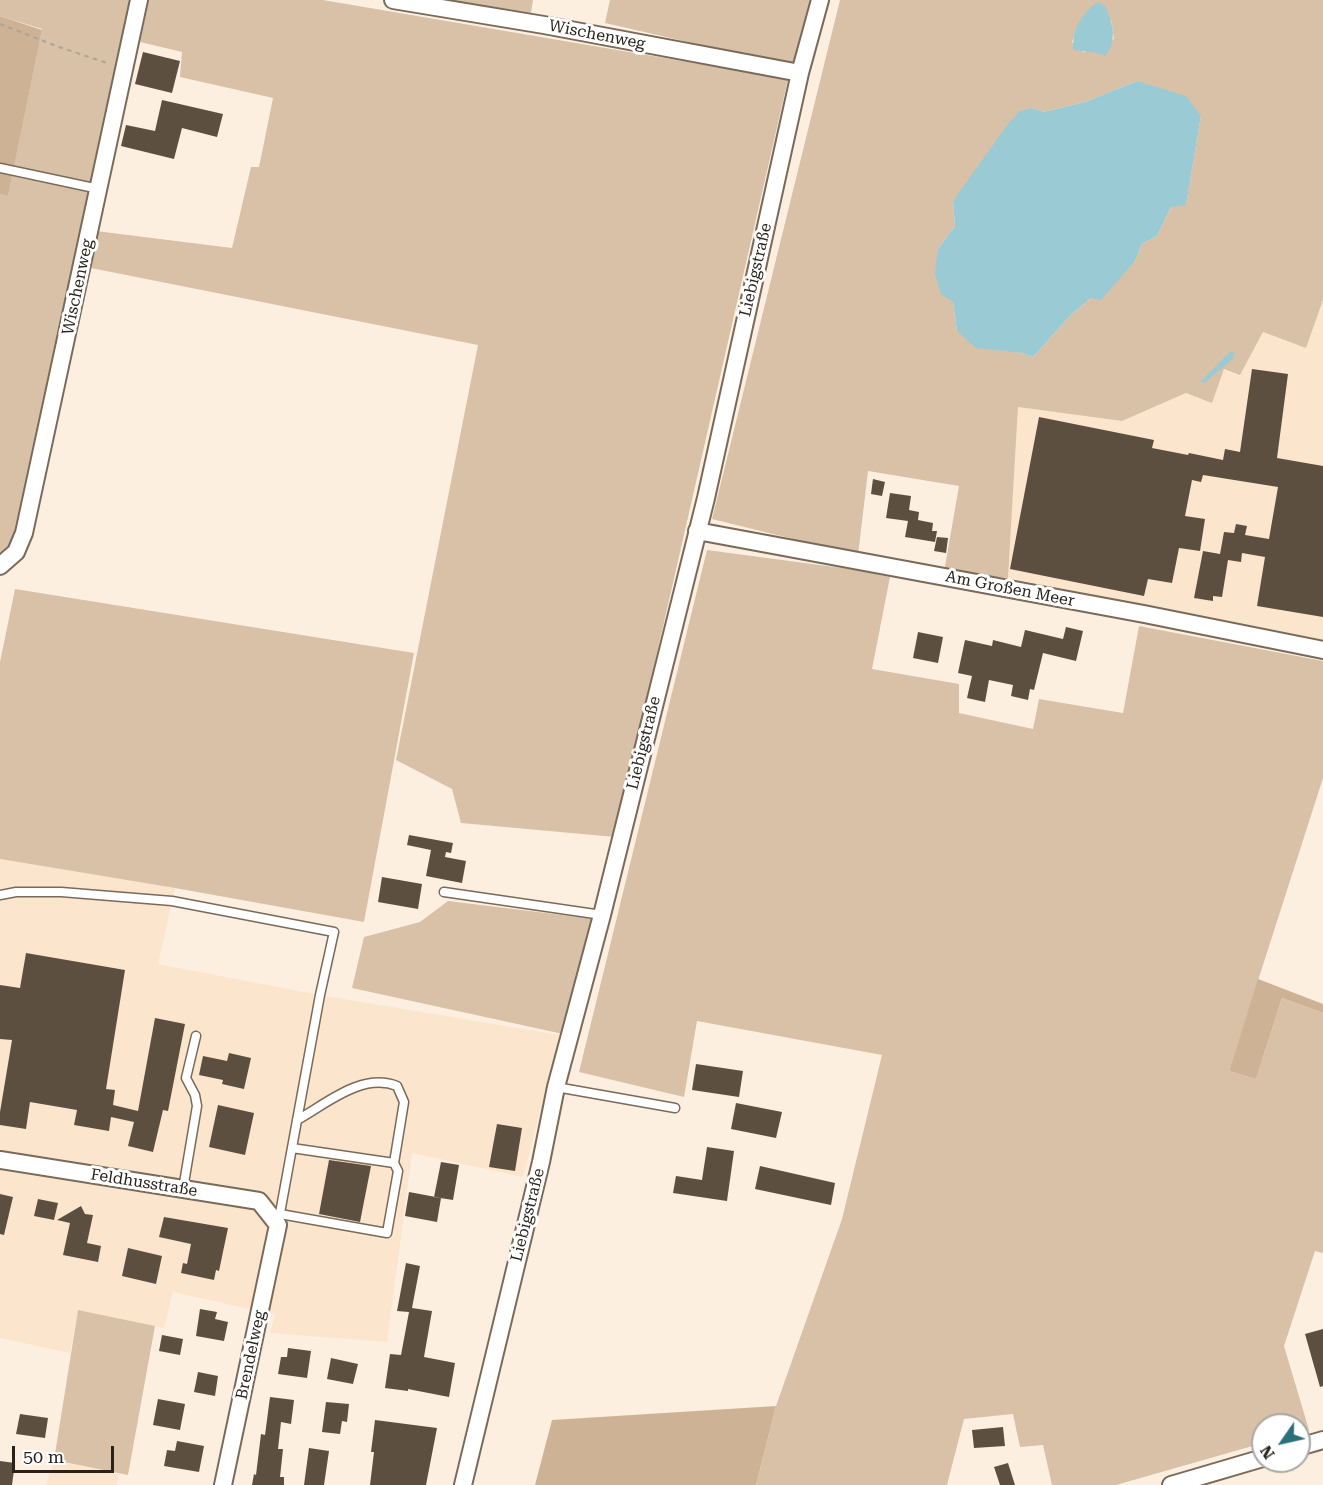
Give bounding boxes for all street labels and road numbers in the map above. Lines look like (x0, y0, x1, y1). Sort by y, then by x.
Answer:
street label: Wischenweg (547, 16, 647, 54)
street label: Liebigstraße (736, 221, 776, 319)
street label: Wischenweg (58, 237, 98, 337)
street label: Am Großen Meer (944, 567, 1076, 611)
street label: Liebigstraße (623, 694, 665, 792)
street label: Feldhusstraße (89, 1165, 199, 1201)
street label: Liebigstraße (507, 1166, 549, 1264)
street label: Brendelweg (232, 1309, 270, 1401)

